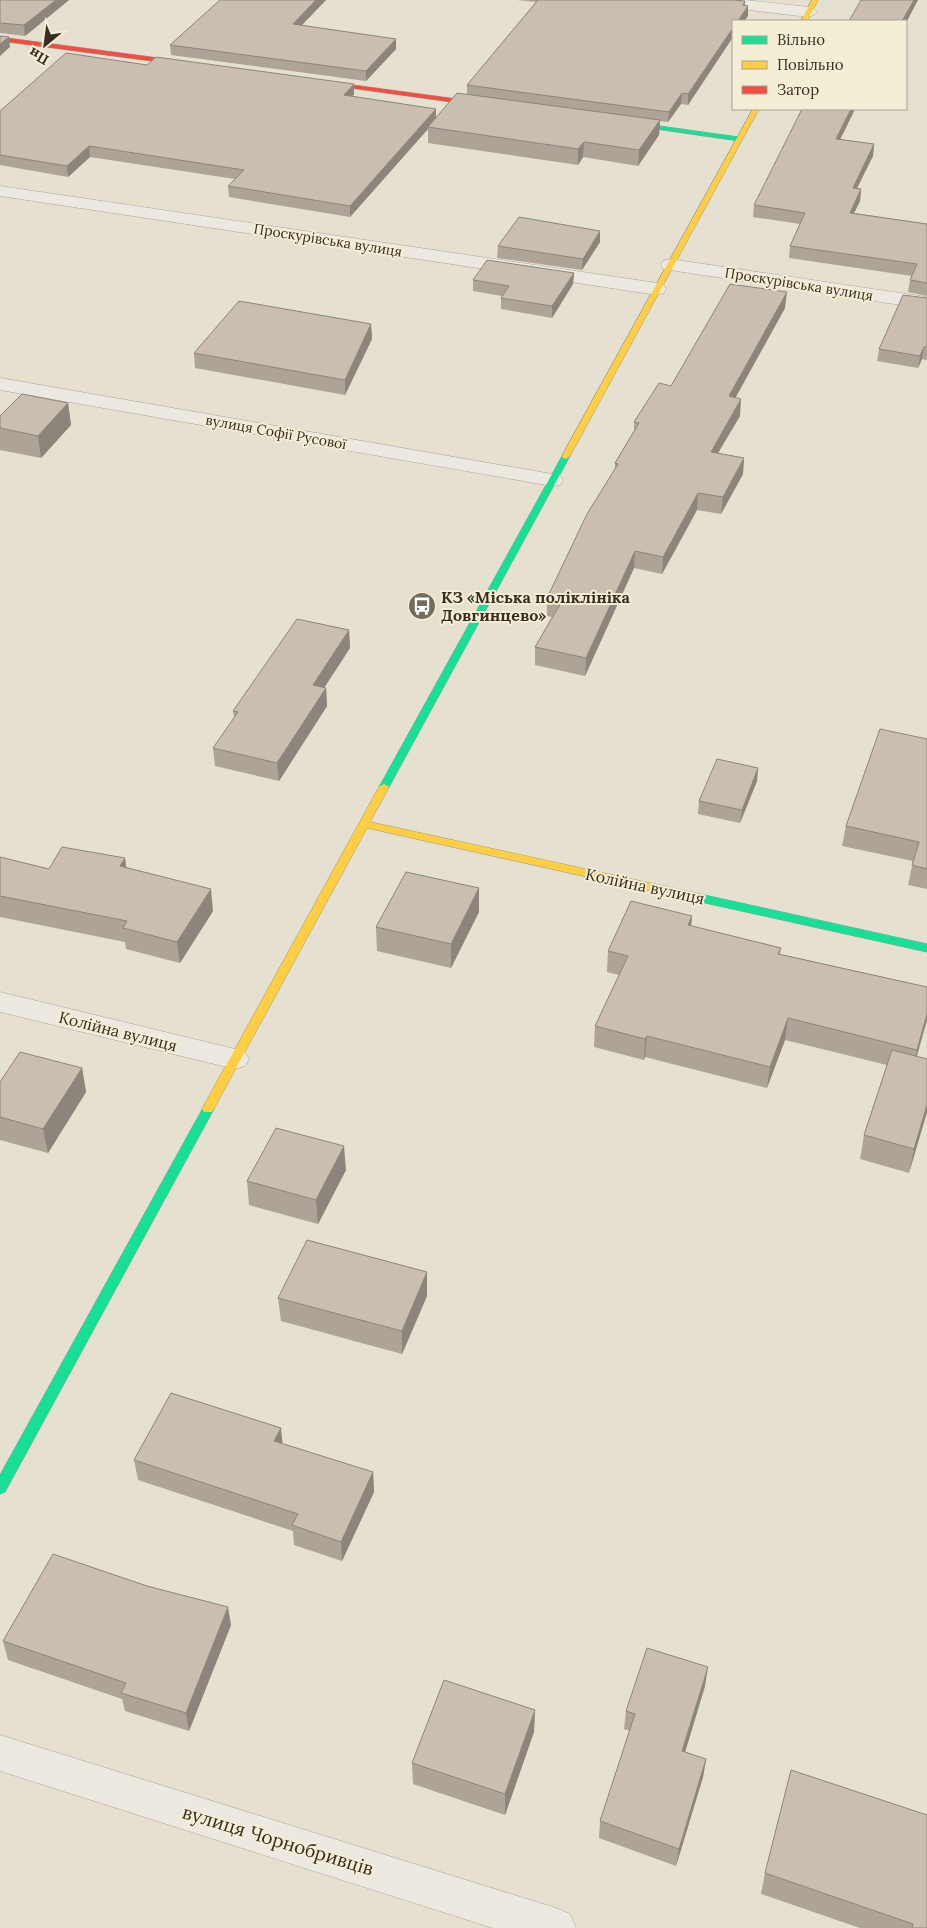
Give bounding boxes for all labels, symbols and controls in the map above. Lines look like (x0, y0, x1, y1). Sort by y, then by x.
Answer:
north arrow (20, 20, 70, 70)
legend (732, 20, 907, 110)
text: Вільно (777, 30, 825, 49)
text: Пн (25, 44, 52, 69)
text: Повільно (777, 55, 844, 74)
text: Затор (777, 80, 819, 99)
street label: Проскурівська вулиця (252, 219, 404, 261)
street label: Проскурівська вулиця (723, 263, 875, 305)
street label: вулиця Софії Русової (204, 411, 348, 453)
place label: КЗ «Міська поліклініка Довгинцево» (441, 587, 630, 625)
bus stop icon: КЗ «Міська поліклініка Довгинцево» (407, 591, 437, 621)
street label: Колійна вулиця (584, 864, 706, 908)
street label: Колійна вулиця (57, 1007, 179, 1055)
street label: вулиця Чорнобривців (179, 1799, 377, 1881)

